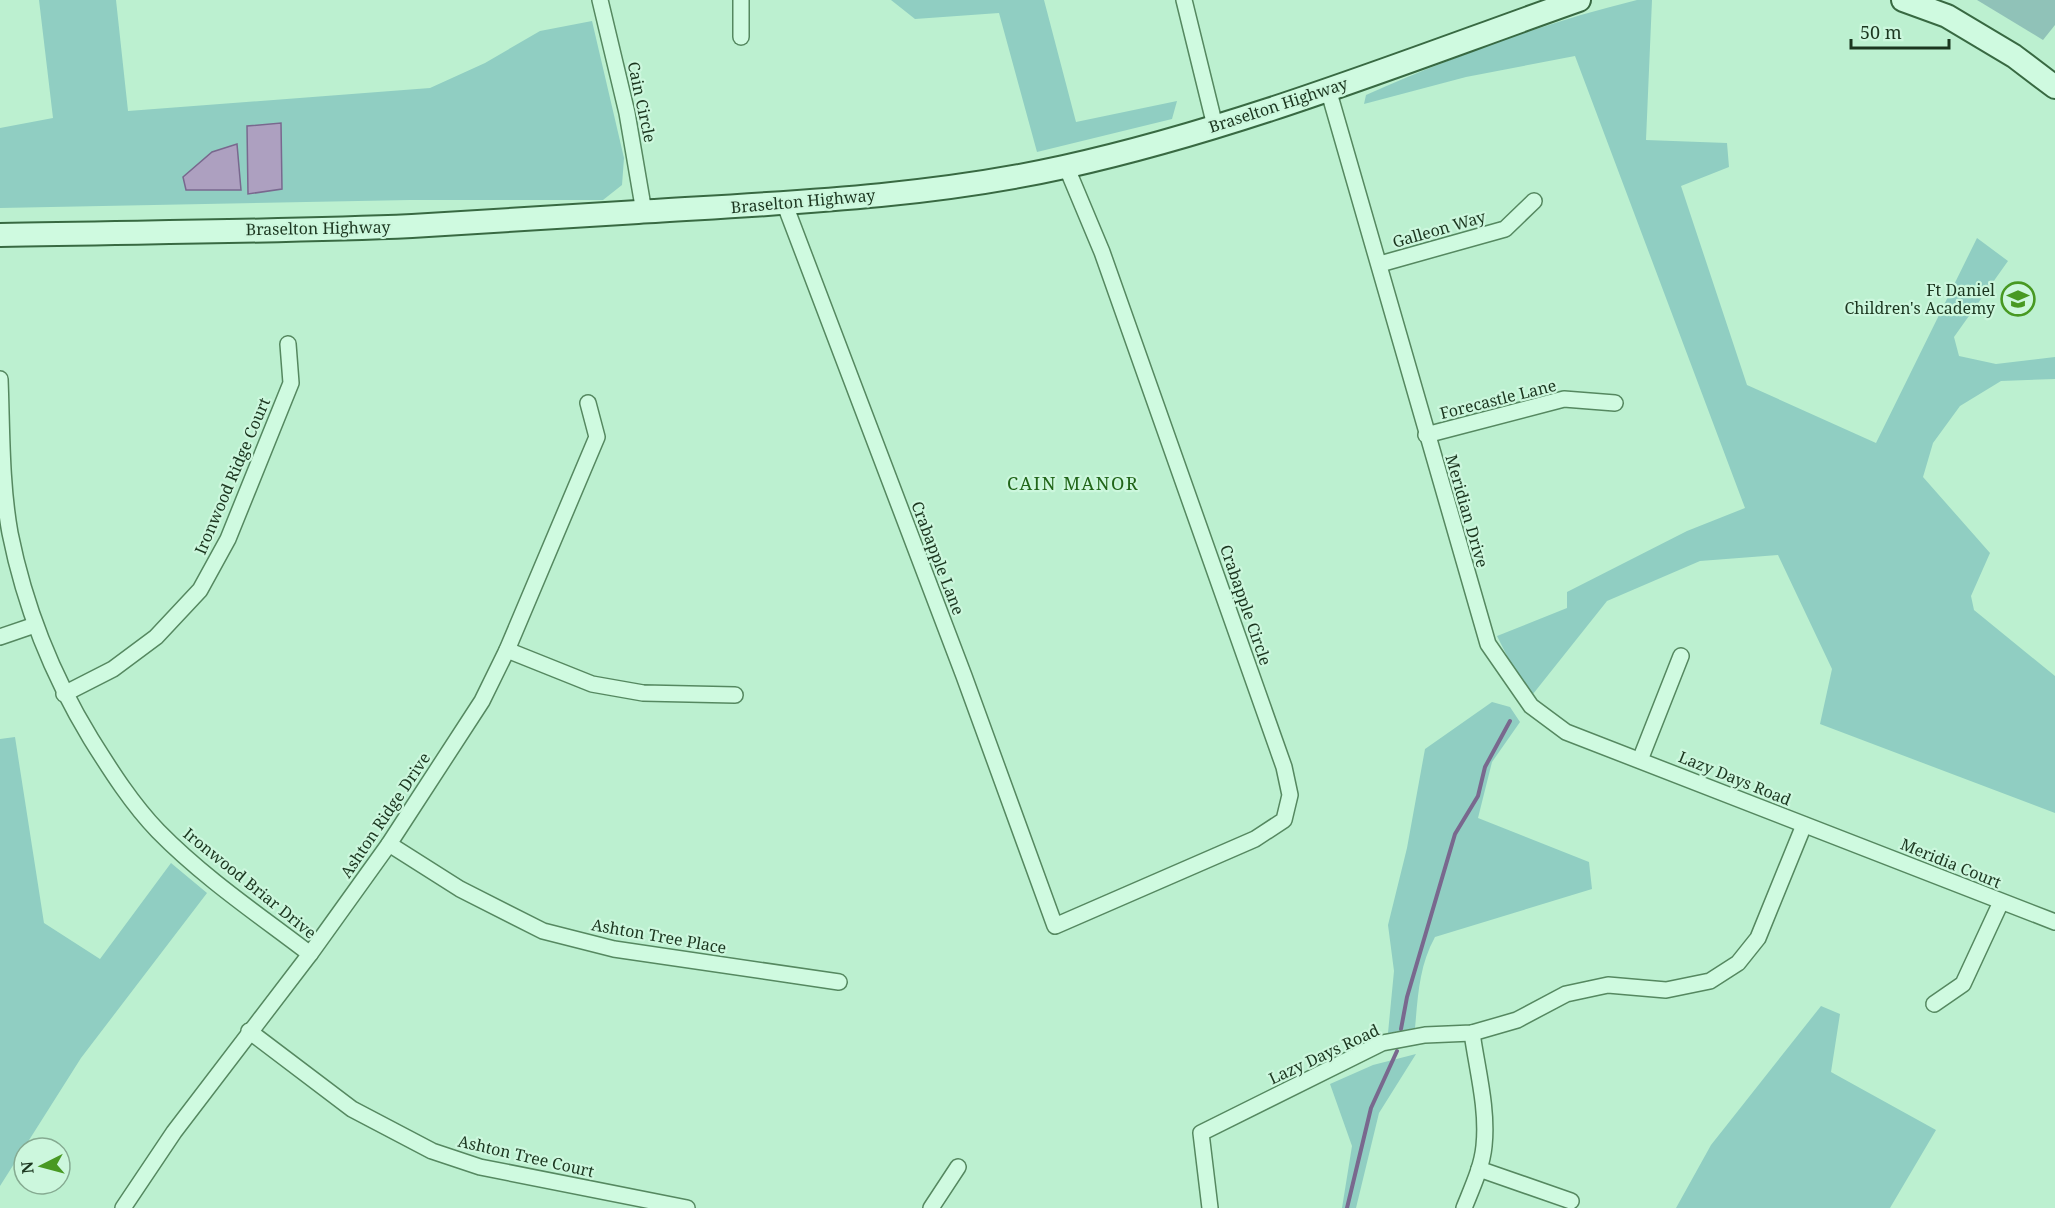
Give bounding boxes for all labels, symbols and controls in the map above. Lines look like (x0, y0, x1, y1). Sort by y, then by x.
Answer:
scale bar (1851, 12, 1948, 50)
text: 50 m (1860, 20, 1902, 44)
street label: Cain Circle (623, 59, 661, 145)
street label: Braselton Highway (1206, 72, 1351, 138)
street label: Braselton Highway (730, 184, 877, 218)
street label: Galleon Way (1390, 205, 1489, 253)
street label: Braselton Highway (245, 216, 392, 240)
place label: Ft Daniel Children's Academy (1844, 279, 1996, 319)
school or university icon: Ft Daniel Children's Academy (2000, 281, 2036, 317)
street label: Forecastle Lane (1437, 374, 1559, 424)
street label: Ironwood Ridge Court (189, 394, 275, 558)
street label: Meridian Drive (1440, 452, 1494, 570)
district label: CAIN MANOR (1007, 471, 1139, 495)
street label: Crabapple Lane (906, 498, 970, 618)
street label: Crabapple Circle (1215, 542, 1277, 668)
street label: Lazy Days Road (1675, 745, 1795, 811)
street label: Ashton Ridge Drive (335, 748, 435, 882)
street label: Ironwood Briar Drive (179, 822, 321, 944)
street label: Meridia Court (1897, 833, 2005, 893)
street label: Ashton Tree Place (590, 913, 728, 959)
street label: Lazy Days Road (1265, 1019, 1383, 1089)
street label: Ashton Tree Court (456, 1130, 597, 1182)
north arrow (12, 1136, 72, 1196)
text: N (15, 1160, 39, 1175)

